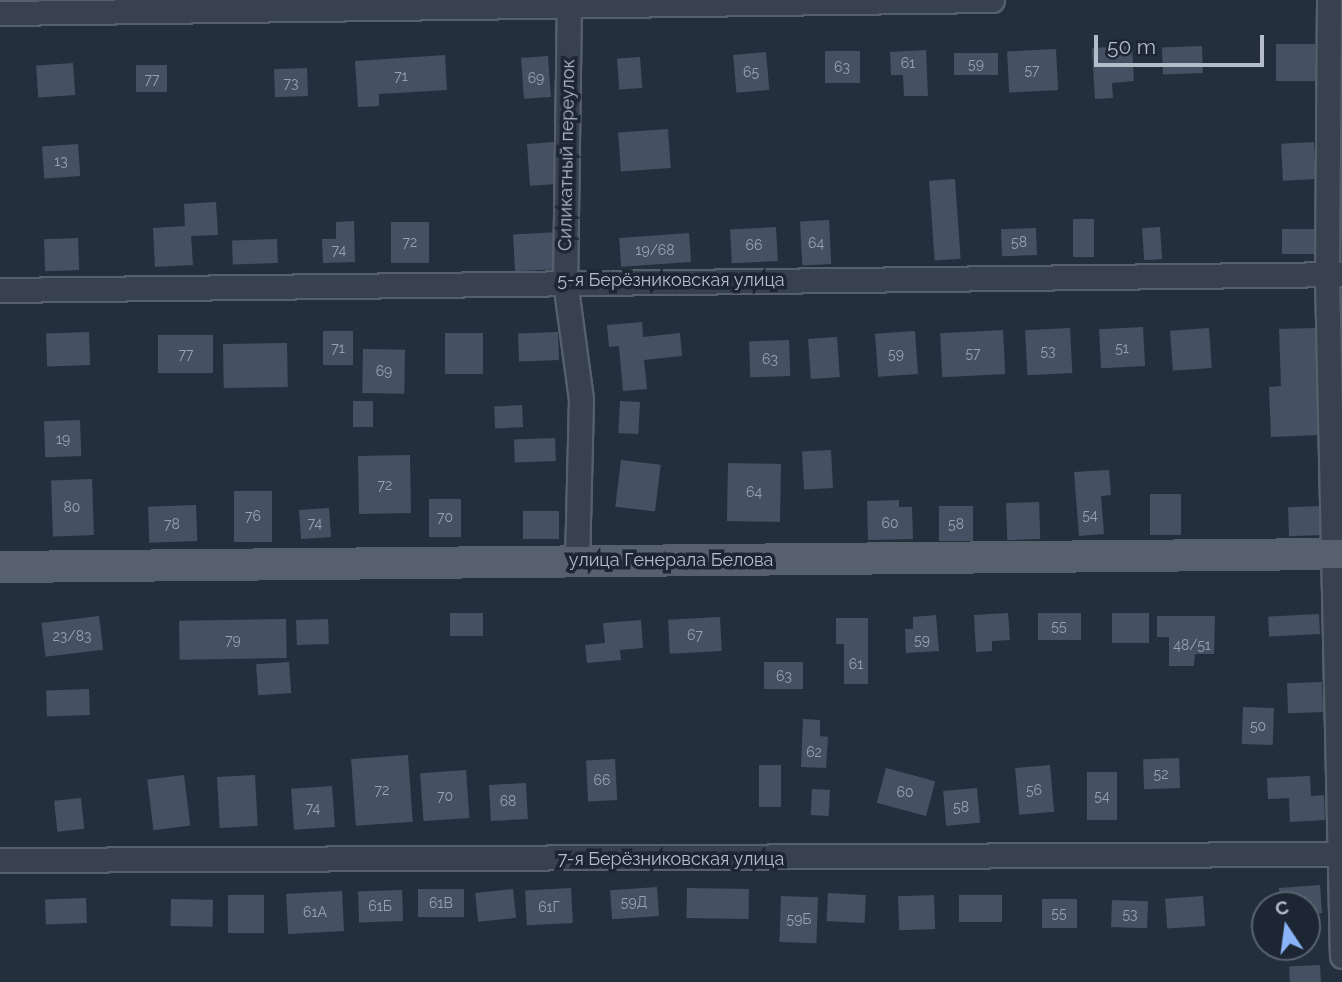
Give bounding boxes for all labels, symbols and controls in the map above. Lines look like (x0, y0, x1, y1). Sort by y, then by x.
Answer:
scale bar (1097, 21, 1267, 65)
text: 50 m (1107, 34, 1156, 59)
house number: 61 (901, 55, 915, 71)
house number: 59 (968, 56, 984, 72)
street label: Силикатный переулок (555, 59, 579, 251)
house number: 63 (834, 59, 850, 75)
house number: 57 (1024, 62, 1040, 78)
house number: 65 (743, 64, 759, 80)
house number: 71 (394, 68, 408, 84)
house number: 69 (528, 70, 544, 86)
house number: 77 (145, 71, 159, 87)
house number: 73 (284, 75, 298, 91)
house number: 13 (54, 153, 68, 169)
house number: 72 (403, 234, 417, 250)
house number: 58 (1011, 234, 1027, 250)
house number: 64 (808, 235, 824, 251)
house number: 66 (746, 237, 762, 253)
house number: 74 (332, 242, 346, 258)
house number: 19/68 (635, 242, 675, 258)
street label: 5-я Берёзниковская улица (557, 269, 785, 291)
house number: 71 (331, 340, 345, 356)
house number: 51 (1115, 340, 1129, 356)
house number: 53 (1040, 343, 1056, 359)
house number: 57 (965, 345, 981, 361)
house number: 77 (179, 346, 193, 362)
house number: 59 (888, 346, 904, 362)
house number: 63 (762, 351, 778, 367)
house number: 69 (376, 363, 392, 379)
house number: 19 (56, 431, 70, 447)
house number: 72 (378, 477, 392, 493)
house number: 64 (746, 484, 762, 500)
house number: 80 (64, 499, 80, 515)
house number: 54 (1082, 507, 1098, 523)
house number: 76 (245, 508, 261, 524)
house number: 70 (437, 509, 453, 525)
house number: 74 (308, 515, 322, 531)
house number: 60 (881, 515, 899, 531)
house number: 78 (164, 516, 180, 532)
house number: 58 (948, 516, 964, 532)
street label: улица Генерала Белова (569, 549, 773, 571)
house number: 55 (1051, 618, 1067, 634)
house number: 67 (687, 627, 703, 643)
house number: 23/83 (53, 628, 91, 644)
house number: 79 (225, 632, 241, 648)
house number: 59 (914, 632, 930, 648)
house number: 48/51 (1173, 637, 1211, 653)
house number: 61 (849, 656, 863, 672)
house number: 63 (776, 668, 792, 684)
house number: 50 (1250, 718, 1266, 734)
house number: 62 (806, 744, 822, 760)
house number: 52 (1154, 766, 1168, 782)
house number: 66 (594, 772, 610, 788)
house number: 72 (375, 782, 389, 798)
house number: 56 (1026, 782, 1042, 798)
house number: 60 (896, 784, 914, 800)
house number: 70 (437, 788, 453, 804)
house number: 54 (1094, 788, 1110, 804)
house number: 68 (500, 793, 516, 809)
house number: 58 (953, 799, 969, 815)
house number: 74 (306, 800, 320, 816)
street label: 7-я Берёзниковская улица (557, 848, 785, 870)
north arrow (1251, 891, 1321, 961)
house number: 59Д (621, 894, 647, 910)
house number: 61В (429, 895, 453, 911)
text: С (1273, 895, 1291, 920)
house number: 61Б (368, 898, 392, 914)
house number: 61Г (538, 899, 560, 915)
house number: 61А (303, 904, 327, 920)
house number: 55 (1051, 905, 1067, 921)
house number: 53 (1122, 906, 1138, 922)
house number: 59Б (787, 911, 811, 927)

